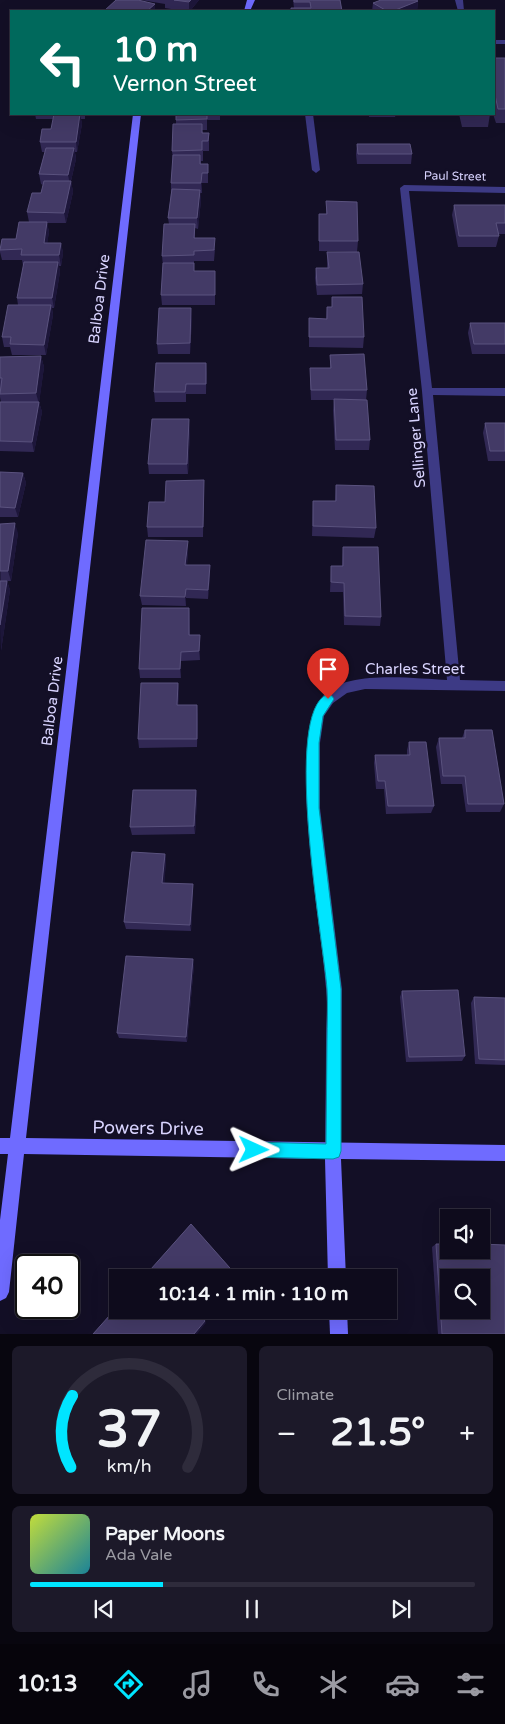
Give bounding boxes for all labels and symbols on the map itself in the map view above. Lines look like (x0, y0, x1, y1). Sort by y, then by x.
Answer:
street label: Paul Street (424, 168, 487, 184)
street label: Balboa Drive (85, 253, 113, 345)
street label: Sellinger Lane (403, 387, 429, 489)
pin (307, 648, 349, 699)
street label: Balboa Drive (38, 655, 66, 747)
street label: Charles Street (365, 660, 465, 678)
street label: Powers Drive (92, 1116, 204, 1140)
position arrow (227, 1123, 279, 1175)
speed limit sign: 40 (15, 1254, 80, 1319)

